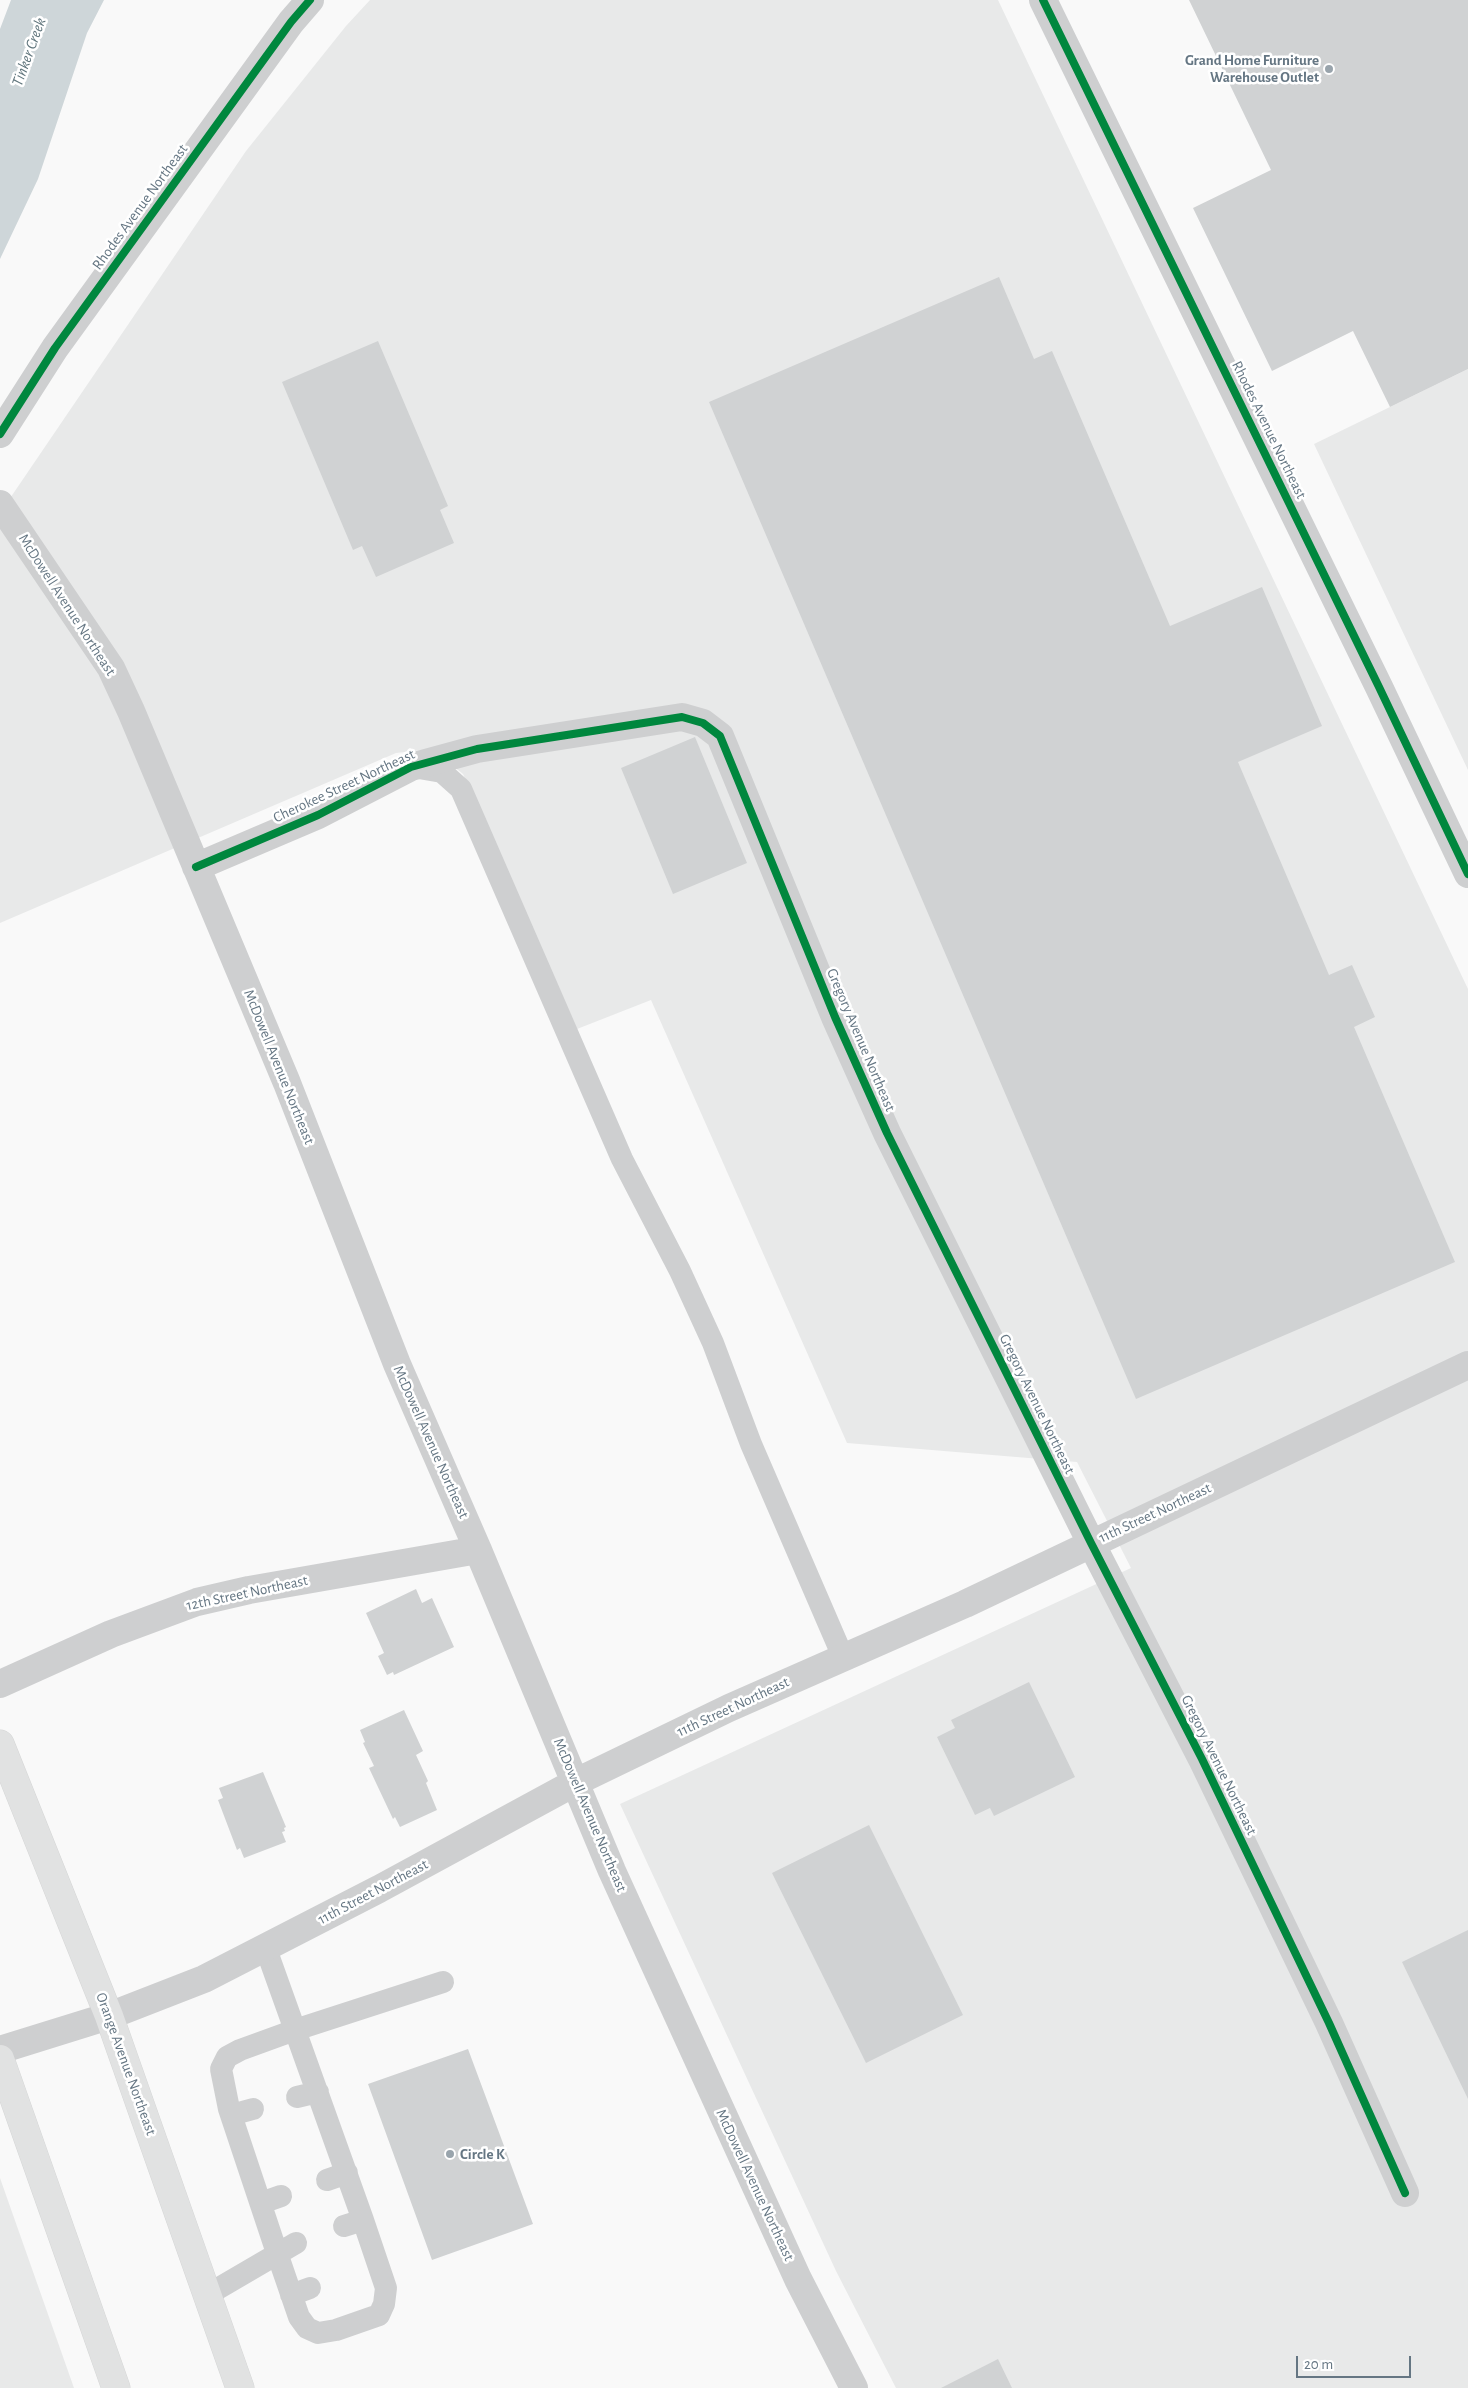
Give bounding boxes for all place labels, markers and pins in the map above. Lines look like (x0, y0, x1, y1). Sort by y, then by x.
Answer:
place label: Grand Home Furniture Warehouse Outlet (1185, 51, 1319, 86)
marker: Grand Home Furniture Warehouse Outlet (1323, 63, 1335, 75)
place label: Circle K (460, 2145, 505, 2163)
marker: Circle K (444, 2148, 456, 2160)

